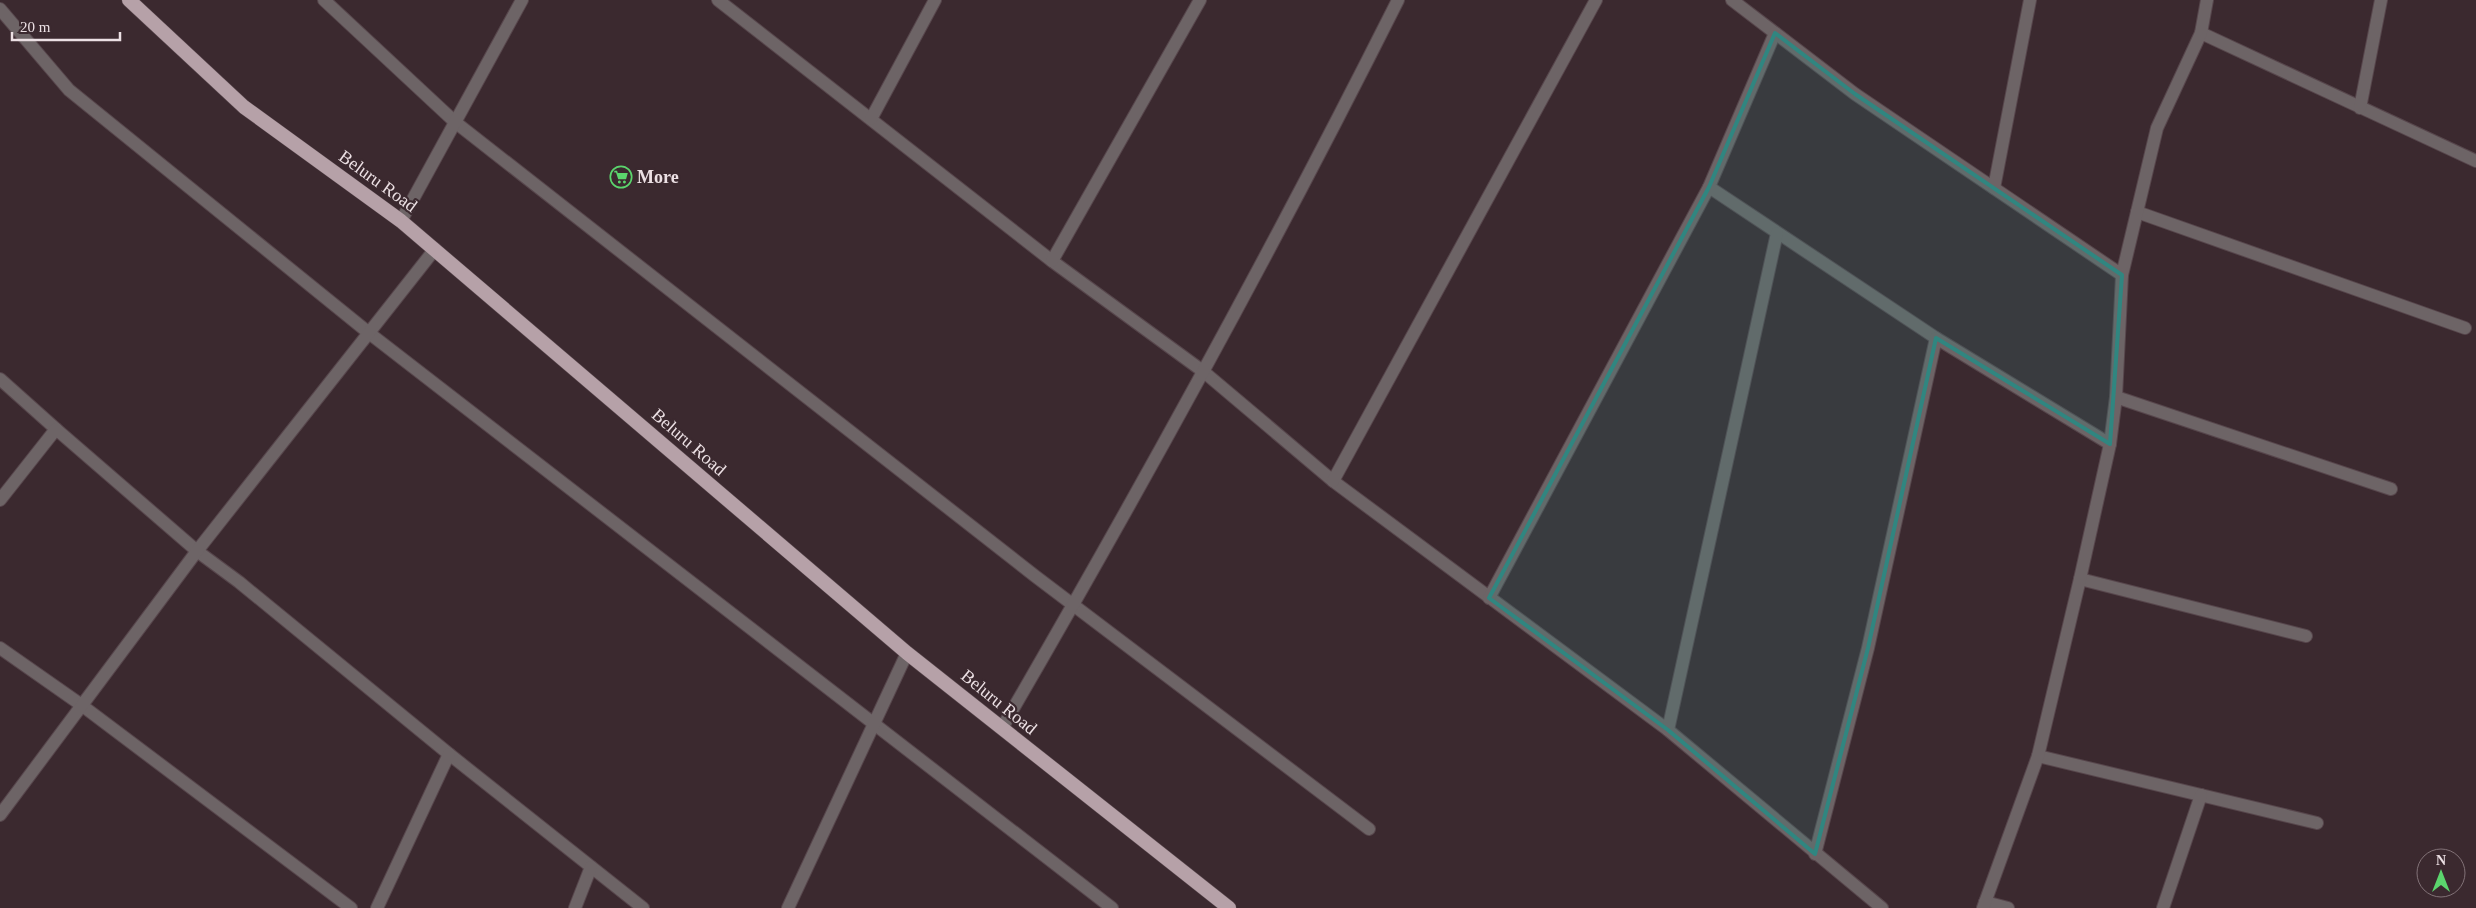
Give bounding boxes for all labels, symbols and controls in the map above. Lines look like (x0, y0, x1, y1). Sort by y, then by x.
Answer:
scale bar (12, 10, 120, 42)
text: 20 m (20, 19, 51, 35)
street label: Beluru Road (335, 146, 421, 216)
supermarket icon: More (609, 165, 633, 189)
place label: More (637, 167, 679, 187)
street label: Beluru Road (648, 404, 730, 480)
street label: Beluru Road (957, 665, 1041, 739)
north arrow (2416, 848, 2466, 898)
text: N (2436, 853, 2446, 868)

